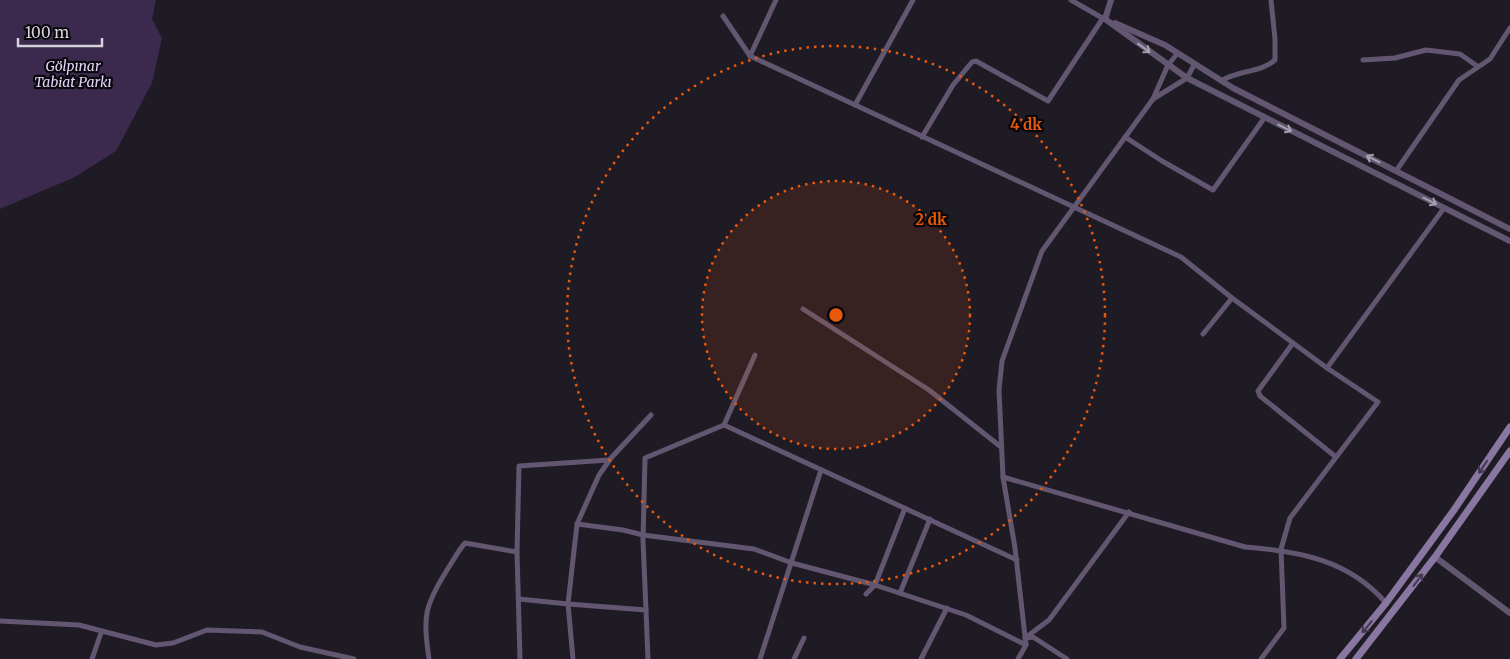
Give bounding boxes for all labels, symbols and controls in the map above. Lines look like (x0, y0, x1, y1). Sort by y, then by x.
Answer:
scale bar (18, 15, 101, 47)
text: 100 m (25, 23, 69, 42)
one-way arrow (1137, 43, 1151, 53)
park label: Gölpınar Tabiat Parkı (34, 57, 112, 91)
text: 4 dk (1010, 115, 1042, 134)
one-way arrow (1277, 123, 1292, 133)
one-way arrow (1366, 154, 1381, 163)
one-way arrow (1422, 196, 1437, 206)
text: 2 dk (915, 210, 947, 229)
centre of rings (827, 306, 845, 324)
one-way arrow (1478, 460, 1488, 474)
one-way arrow (1413, 574, 1424, 587)
one-way arrow (1361, 620, 1372, 633)

